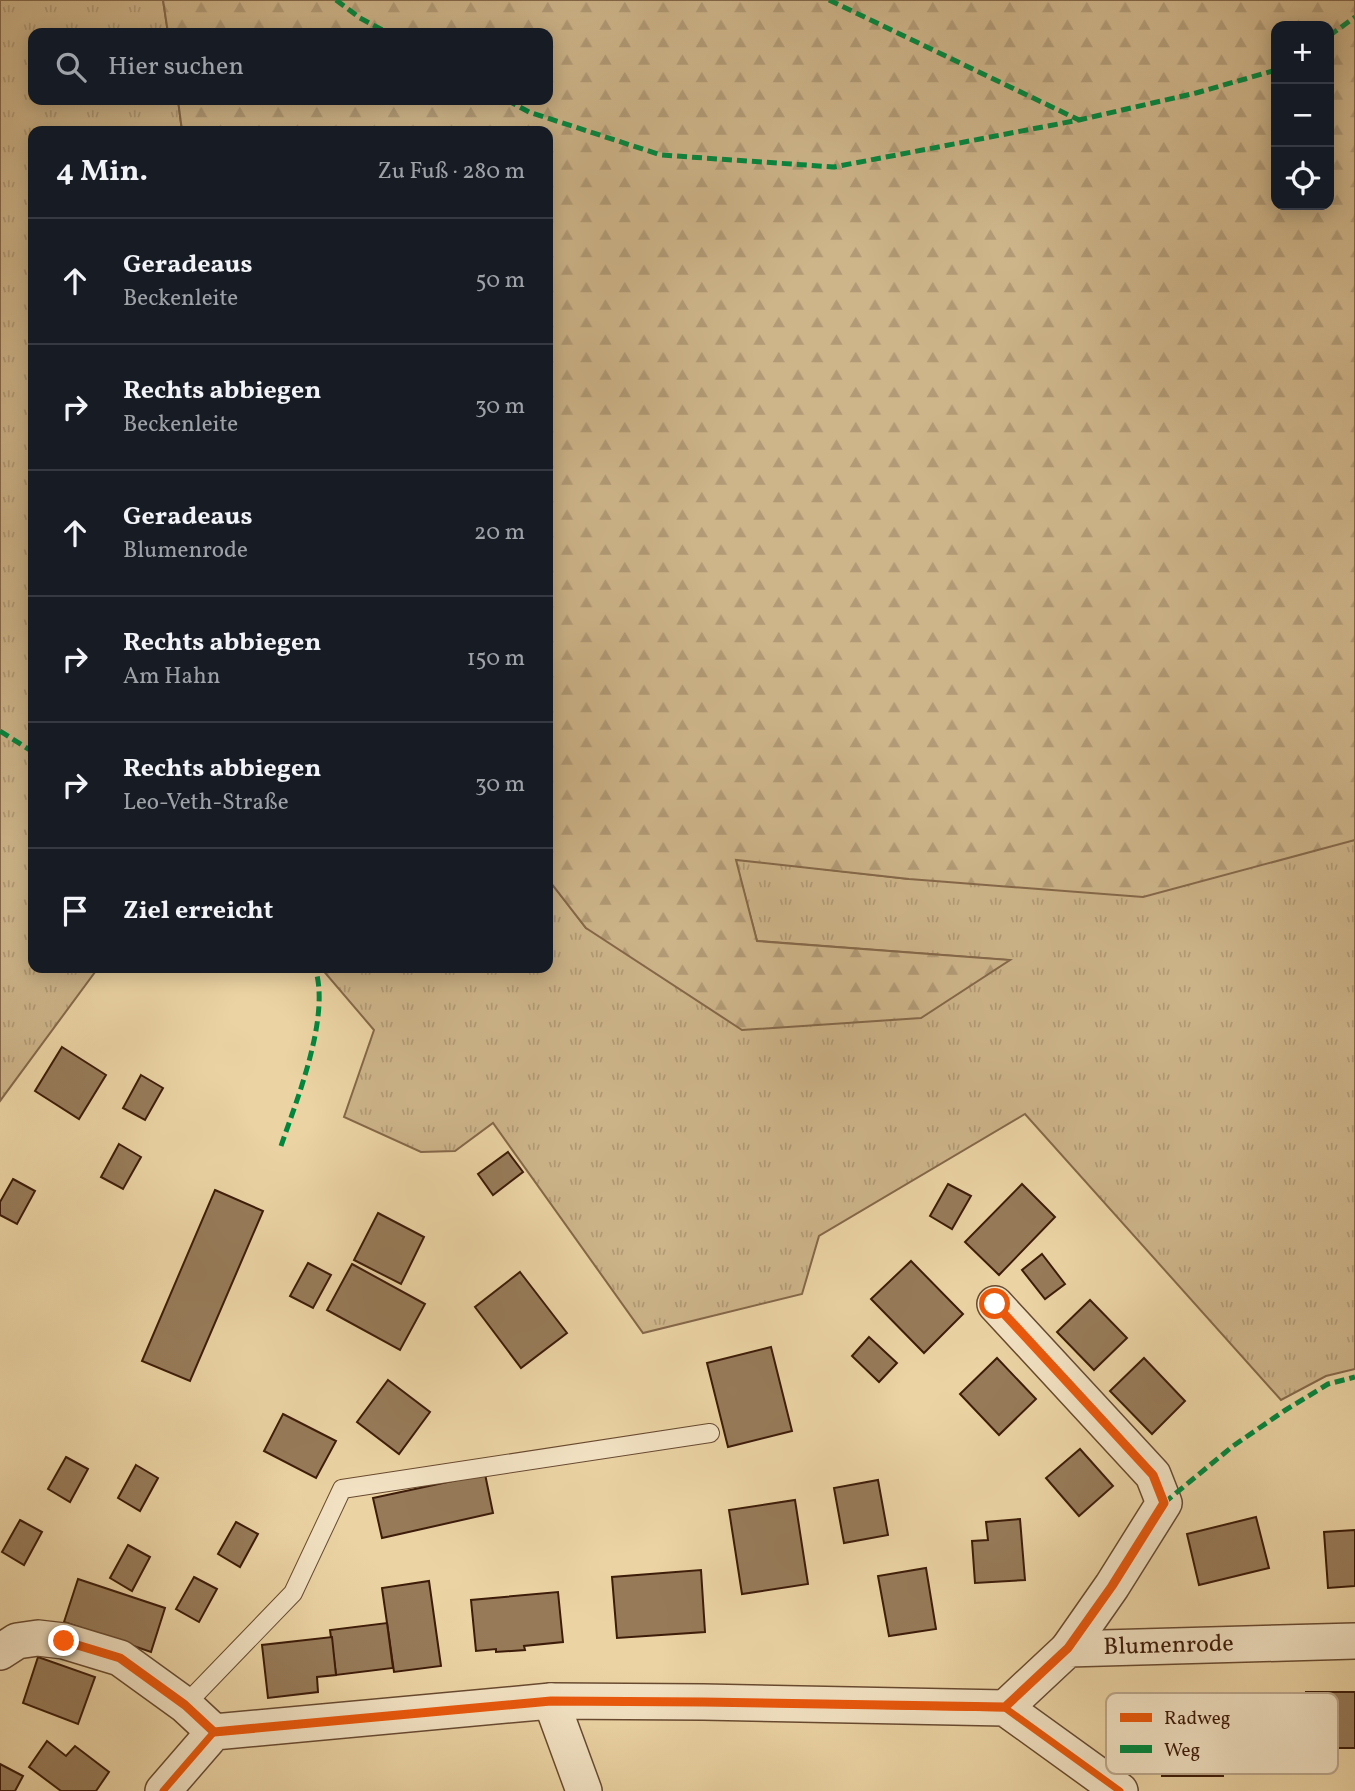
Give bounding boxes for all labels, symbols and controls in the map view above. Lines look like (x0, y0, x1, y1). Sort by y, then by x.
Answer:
map controls (1271, 21, 1334, 210)
button: + (1271, 21, 1334, 84)
search box (28, 28, 553, 105)
icon: search (52, 48, 90, 86)
text: Hier suchen (108, 49, 244, 85)
button: − (1271, 84, 1334, 147)
button: locate (1271, 147, 1334, 210)
text: 4 Min. (56, 151, 148, 193)
text: Zu Fuß · 280 m (377, 156, 525, 188)
text: Geradeaus (123, 247, 252, 283)
icon: ahead (56, 262, 94, 300)
text: 50 m (476, 265, 525, 297)
text: Beckenleite (123, 283, 238, 315)
text: Rechts abbiegen (123, 373, 321, 409)
icon: right (56, 388, 94, 426)
text: 30 m (475, 391, 525, 423)
text: Beckenleite (123, 409, 238, 441)
text: Geradeaus (123, 499, 252, 535)
icon: ahead (56, 514, 94, 552)
text: 20 m (474, 517, 525, 549)
text: Blumenrode (123, 535, 248, 567)
text: Rechts abbiegen (123, 625, 321, 661)
icon: right (56, 640, 94, 678)
text: 150 m (467, 643, 525, 675)
text: Am Hahn (123, 661, 220, 693)
text: Rechts abbiegen (123, 751, 321, 787)
icon: right (56, 766, 94, 804)
text: 30 m (475, 769, 525, 801)
text: Leo-Veth-Straße (123, 787, 289, 819)
icon: arrive (56, 892, 94, 930)
text: Ziel erreicht (123, 893, 273, 929)
route start (979, 1288, 1010, 1319)
route end (48, 1625, 79, 1656)
street label: Blumenrode (1103, 1627, 1234, 1665)
legend (1106, 1693, 1338, 1774)
text: Radweg (1164, 1706, 1230, 1732)
text: Weg (1164, 1738, 1200, 1764)

